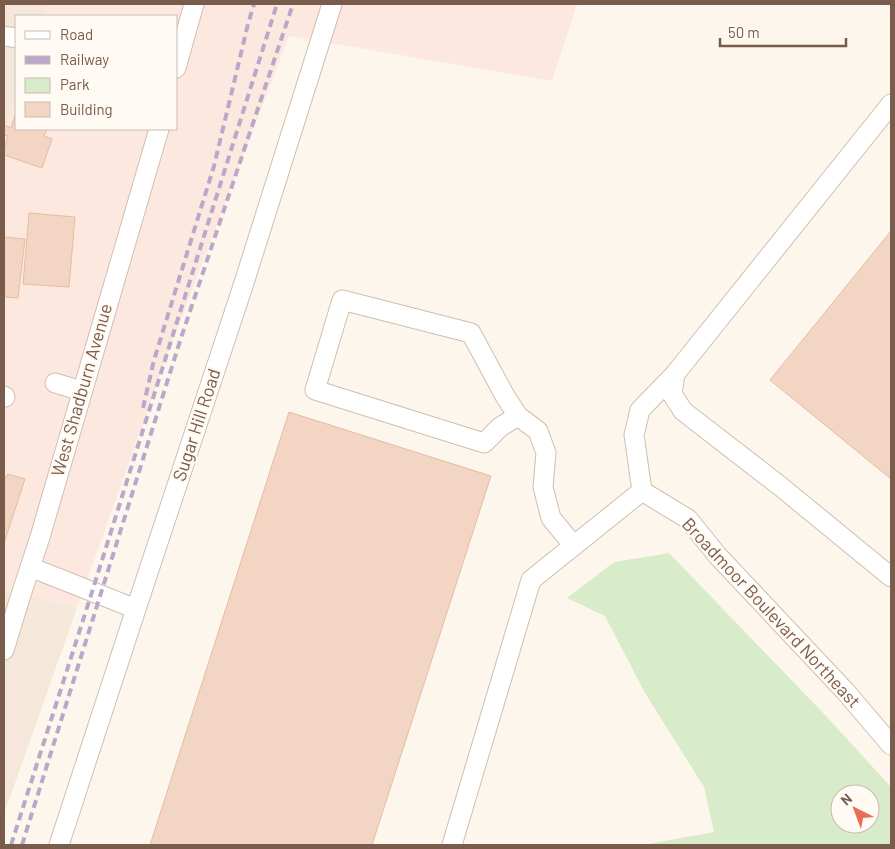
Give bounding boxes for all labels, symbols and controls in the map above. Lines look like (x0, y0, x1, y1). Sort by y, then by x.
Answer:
legend (15, 15, 178, 130)
scale bar (720, 15, 846, 47)
text: 50 m (728, 23, 760, 41)
text: Road (60, 25, 93, 43)
text: Railway (60, 50, 109, 68)
text: Park (60, 75, 90, 93)
text: Building (60, 100, 113, 118)
street label: West Shadburn Avenue (46, 301, 116, 479)
street label: Sugar Hill Road (167, 366, 225, 484)
street label: Broadmoor Boulevard Northeast (678, 513, 866, 712)
north arrow (830, 784, 880, 834)
text: N (837, 790, 855, 808)

